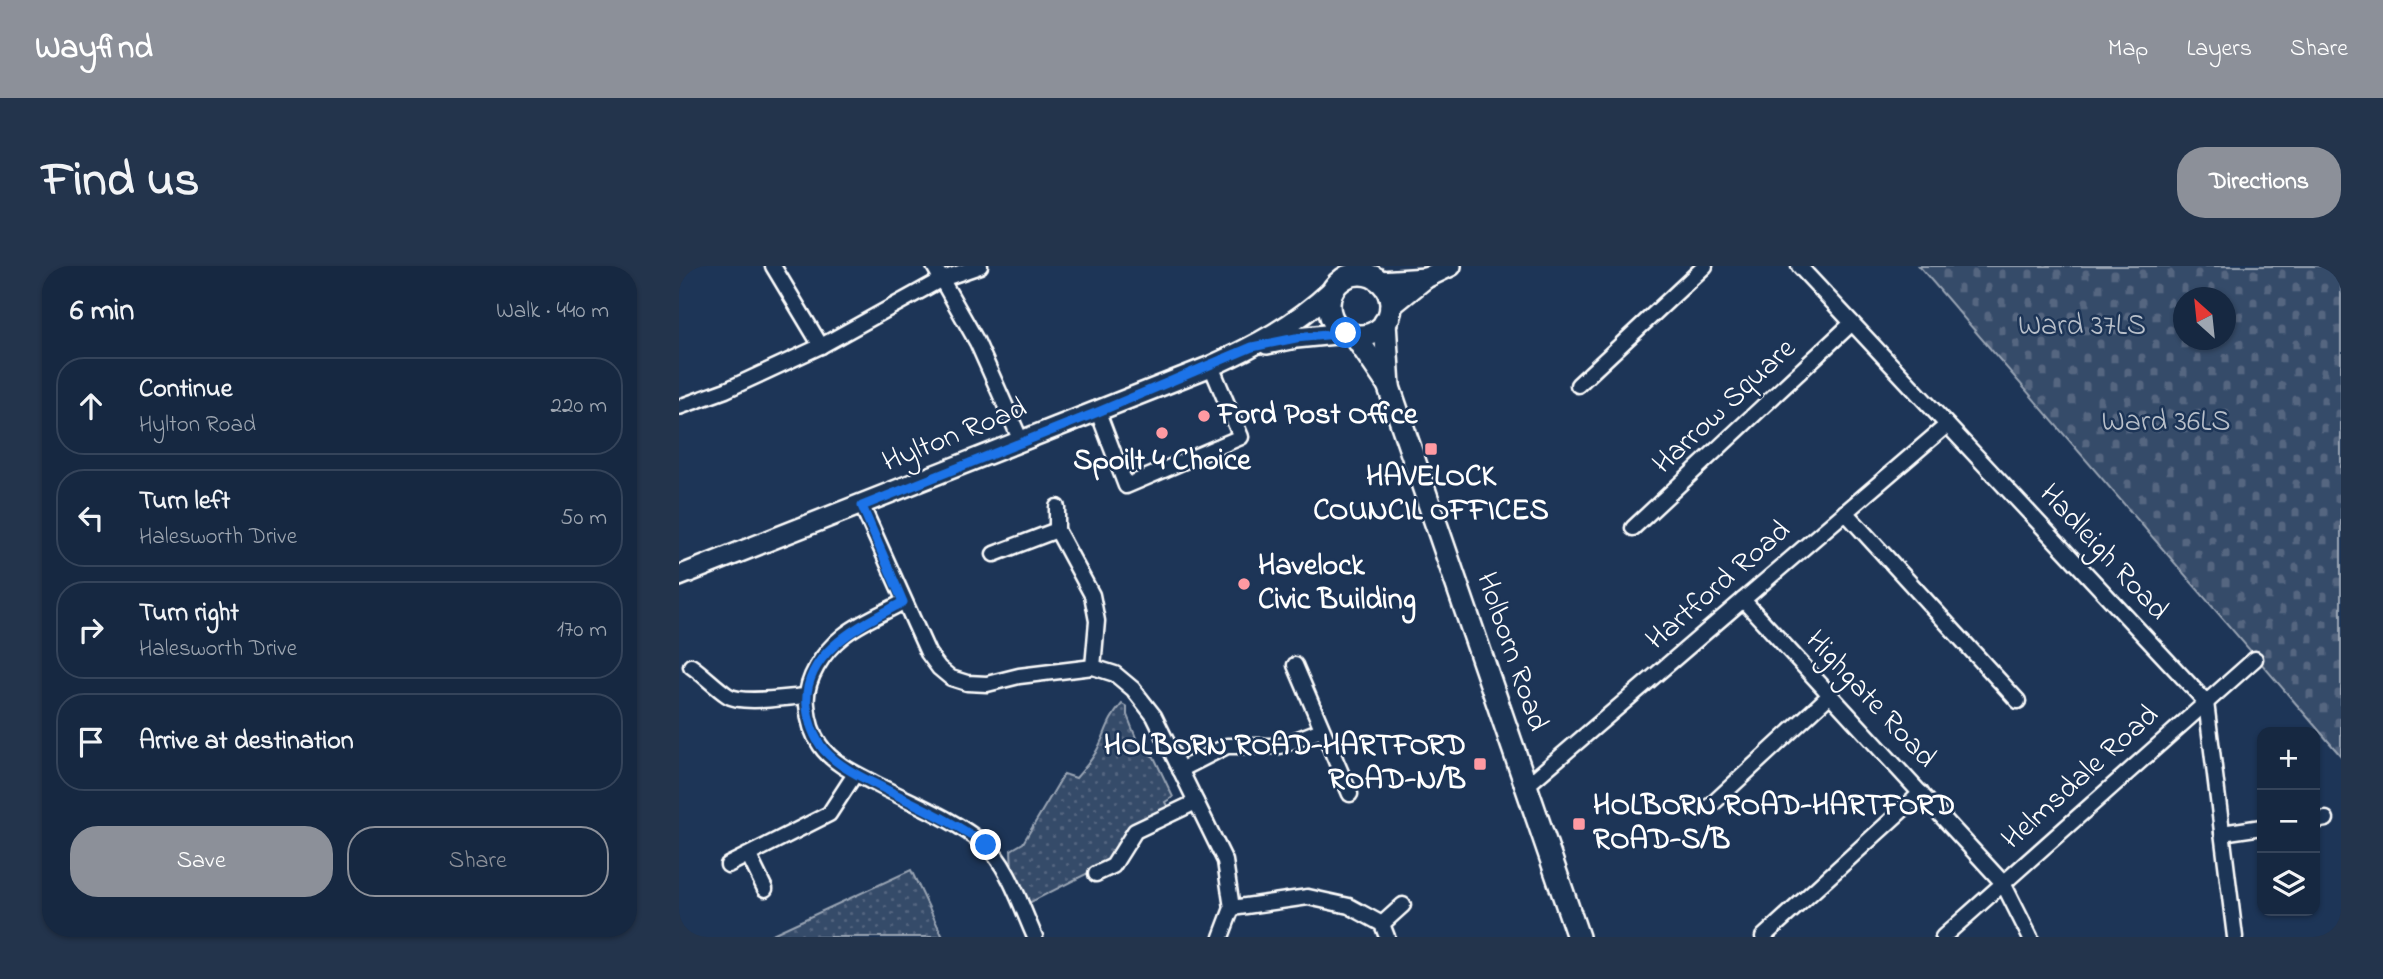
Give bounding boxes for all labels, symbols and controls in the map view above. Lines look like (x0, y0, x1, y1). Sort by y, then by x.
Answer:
text: Wayfind (35, 25, 153, 73)
text: Map (2108, 32, 2148, 67)
text: Layers (2186, 32, 2252, 67)
text: Share (2290, 32, 2348, 67)
text: Find us (42, 146, 199, 218)
button: Directions (2177, 147, 2341, 218)
north arrow (2173, 287, 2236, 350)
text: 6 min (70, 290, 134, 334)
text: Walk · 440 m (496, 295, 609, 328)
park label: Ward 37LS (2018, 305, 2146, 349)
route start (1330, 317, 1361, 348)
street label: Harrow Square (1643, 328, 1807, 485)
text: Continue (139, 371, 232, 409)
icon: ahead (72, 387, 110, 425)
street label: Hylton Road (876, 387, 1034, 485)
text: 220 m (551, 390, 607, 423)
place label: Ford Post Office (1216, 394, 1419, 438)
park label: Ward 36LS (2101, 401, 2231, 445)
marker: Ford Post Office (1196, 408, 1212, 424)
text: Hylton Road (139, 409, 256, 442)
marker: Spoilt 4 Choice (1154, 425, 1170, 441)
place label: Spoilt 4 Choice (1073, 440, 1252, 484)
marker: HAVELOCK COUNCIL OFFICES (1423, 441, 1439, 457)
place label: HAVELOCK COUNCIL OFFICES (1313, 456, 1549, 534)
street label: Hadleigh Road (2028, 474, 2178, 632)
text: Turn left (139, 483, 230, 521)
icon: left (72, 499, 110, 537)
text: 50 m (560, 502, 607, 535)
street label: Hartford Road (1637, 510, 1801, 662)
text: Halesworth Drive (139, 521, 297, 554)
place label: Havelock Civic Building (1258, 545, 1416, 624)
street label: Holborn Road (1463, 567, 1559, 738)
marker: Havelock Civic Building (1236, 576, 1252, 592)
text: Turn right (139, 595, 239, 633)
icon: right (72, 611, 110, 649)
text: 170 m (557, 614, 607, 647)
street label: Highgate Road (1794, 621, 1946, 779)
text: Halesworth Drive (139, 633, 297, 666)
street label: Helmsdale Road (1992, 695, 2170, 861)
icon: arrive (72, 723, 110, 761)
text: Arrive at destination (139, 723, 354, 761)
place label: HOLBORN ROAD-HARTFORD ROAD-N/B (1104, 725, 1466, 803)
map controls (2257, 727, 2320, 916)
button: + (2257, 727, 2320, 790)
marker: HOLBORN ROAD-HARTFORD ROAD-N/B (1472, 756, 1488, 772)
place label: HOLBORN ROAD-HARTFORD ROAD-S/B (1593, 785, 1955, 863)
button: − (2257, 790, 2320, 853)
marker: HOLBORN ROAD-HARTFORD ROAD-S/B (1571, 816, 1587, 832)
button: Save (70, 826, 333, 897)
button: Share (347, 826, 609, 897)
route end (970, 829, 1001, 860)
button: layers (2257, 853, 2320, 916)

